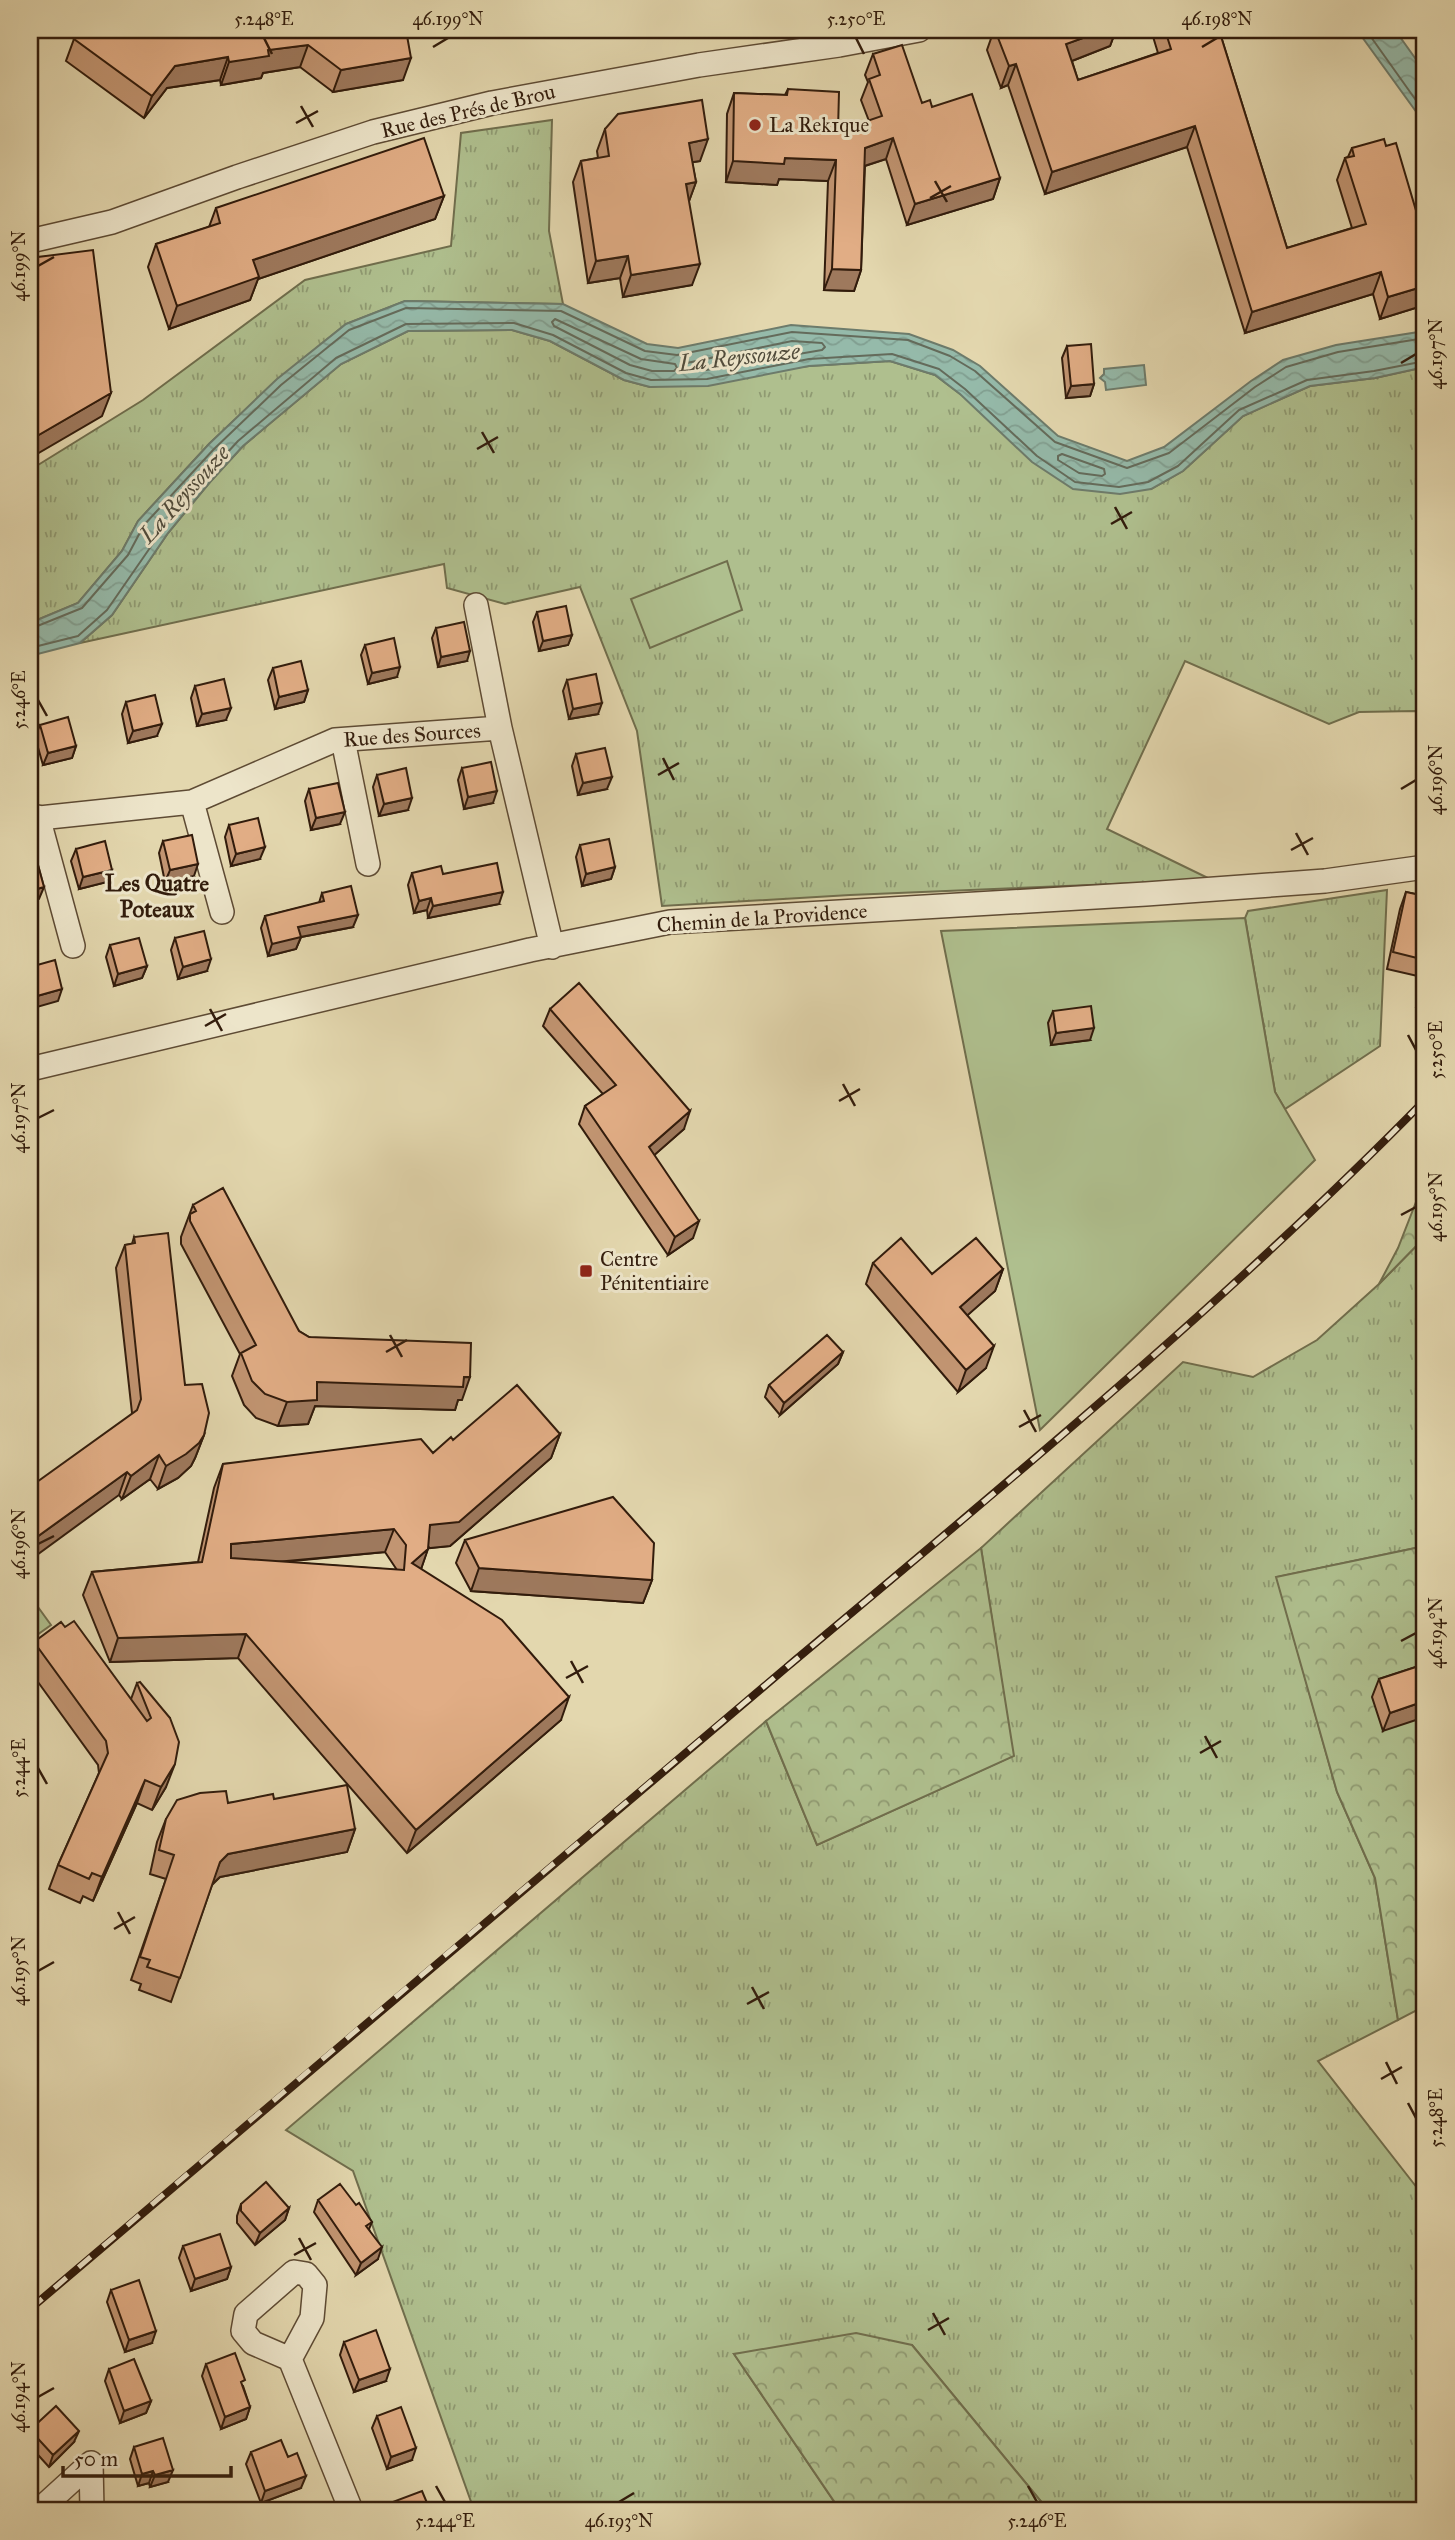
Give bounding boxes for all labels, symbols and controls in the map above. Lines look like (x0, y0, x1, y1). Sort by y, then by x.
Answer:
text: 5.248°E (234, 8, 294, 30)
text: 46.199°N (412, 8, 484, 30)
text: 5.250°E (827, 8, 885, 30)
text: 46.198°N (1182, 8, 1253, 30)
street label: Rue des Prés de Brou (378, 78, 558, 144)
place label: La Rek1que (769, 112, 870, 138)
marker: La Rek1que (747, 117, 763, 133)
text: 46.199°N (8, 230, 30, 302)
text: 46.197°N (1425, 318, 1447, 390)
water label: La Reyssouze (676, 337, 801, 377)
water label: La Reyssouze (132, 439, 235, 549)
text: 5.246°E (8, 670, 30, 730)
street label: Rue des Sources (342, 717, 482, 753)
text: 46.196°N (1425, 745, 1447, 815)
district label: Les Quatre Poteaux (105, 869, 210, 923)
street label: Chemin de la Providence (656, 898, 869, 938)
text: 5.250°E (1425, 1021, 1447, 1079)
text: 46.197°N (8, 1082, 30, 1154)
text: 46.195°N (1425, 1172, 1447, 1242)
place label: Centre Pénitentiaire (600, 1246, 709, 1296)
marker: Centre Pénitentiaire (578, 1263, 594, 1279)
text: 46.196°N (8, 1509, 30, 1579)
text: 46.194°N (1425, 1597, 1447, 1669)
text: 5.244°E (8, 1738, 30, 1798)
text: 46.195°N (8, 1936, 30, 2006)
text: 5.248°E (1425, 2088, 1447, 2148)
text: 46.194°N (8, 2361, 30, 2433)
scale bar (63, 2435, 231, 2479)
text: 50 m (74, 2446, 119, 2472)
text: 5.244°E (415, 2510, 475, 2532)
text: 46.193°N (585, 2510, 653, 2532)
text: 5.246°E (1007, 2510, 1067, 2532)

